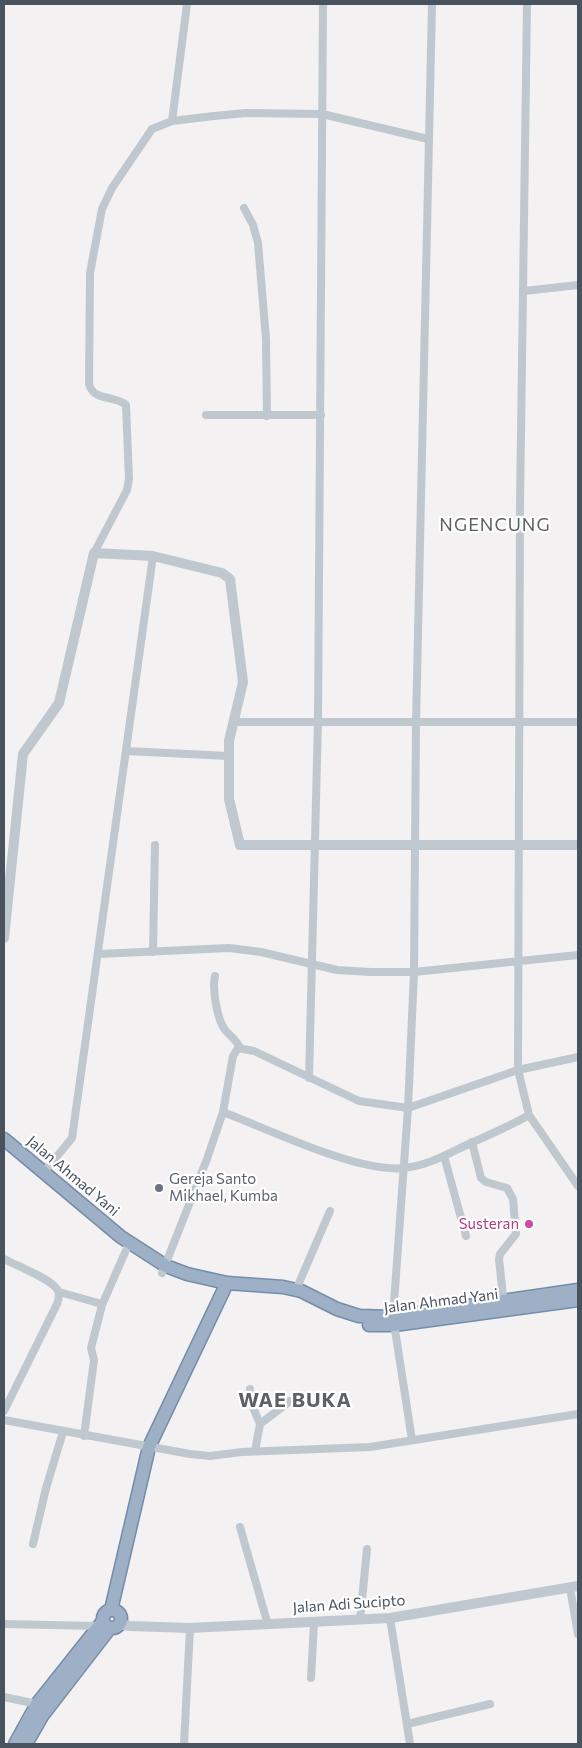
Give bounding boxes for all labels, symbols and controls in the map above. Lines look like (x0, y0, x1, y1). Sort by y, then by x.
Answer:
district label: NGENCUNG (438, 514, 552, 536)
street label: Jalan Ahmad Yani (23, 1132, 123, 1220)
place label: Gereja Santo Mikhael, Kumba (169, 1170, 278, 1205)
marker: Gereja Santo Mikhael, Kumba (153, 1182, 165, 1194)
place label: Susteran (459, 1215, 519, 1233)
marker: Susteran (523, 1218, 535, 1230)
street label: Jalan Ahmad Yani (383, 1285, 499, 1317)
district label: WAE BUKA (237, 1388, 353, 1412)
street label: Jalan Adi Sucipto (292, 1591, 406, 1617)

